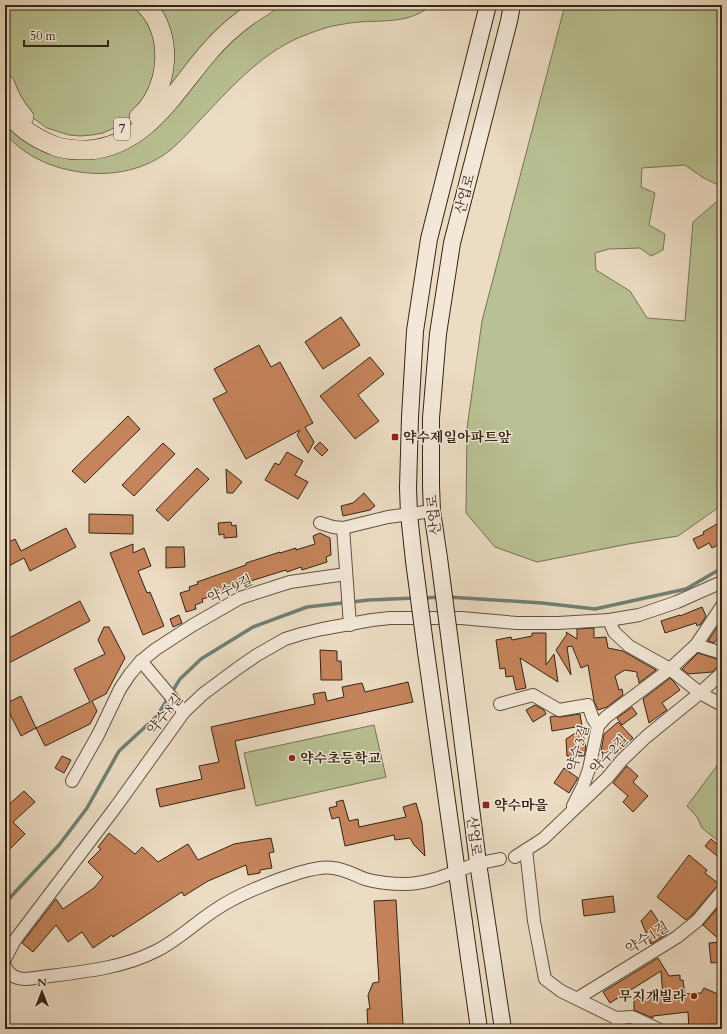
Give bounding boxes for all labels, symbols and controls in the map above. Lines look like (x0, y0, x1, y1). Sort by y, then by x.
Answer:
scale bar (24, 22, 108, 48)
text: 50 m (30, 28, 57, 44)
road number: 7 (114, 118, 130, 140)
street label: 산업로 (451, 171, 480, 216)
place label: 약수제일아파트앞 (403, 428, 512, 447)
marker: 약수제일아파트앞 (390, 432, 400, 442)
street label: 산업로 (422, 493, 446, 536)
street label: 약수9길 (204, 570, 256, 608)
street label: 약수8길 (143, 689, 187, 739)
street label: 약수3길 (562, 722, 594, 774)
street label: 약수2길 (586, 730, 632, 778)
place label: 약수초등학교 (300, 749, 382, 768)
marker: 약수초등학교 (287, 753, 297, 763)
place label: 약수마을 (494, 796, 549, 815)
marker: 약수마을 (481, 800, 491, 810)
street label: 산업로 (462, 815, 486, 858)
street label: 약수1길 (622, 917, 672, 959)
north arrow (22, 972, 62, 1012)
text: N (37, 975, 47, 990)
place label: 무지개빌라 (618, 987, 686, 1006)
marker: 무지개빌라 (689, 991, 699, 1001)

